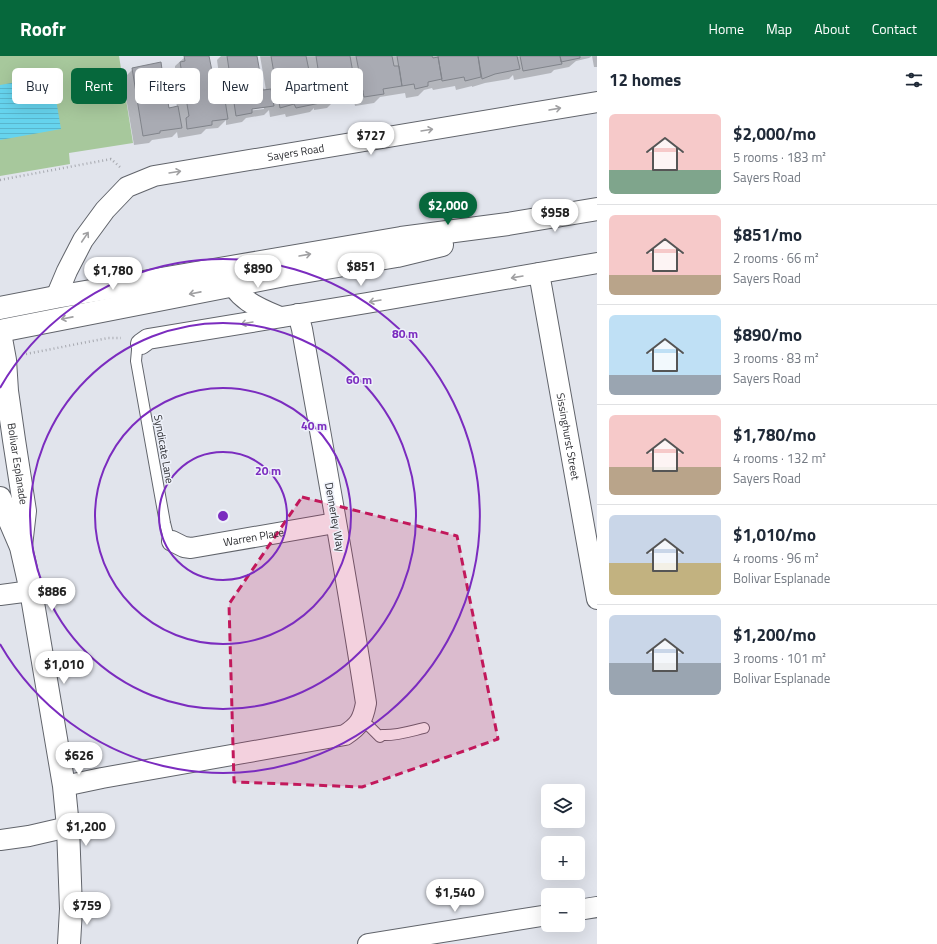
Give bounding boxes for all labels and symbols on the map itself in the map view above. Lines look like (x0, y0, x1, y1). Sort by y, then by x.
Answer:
one-way arrow (549, 105, 562, 113)
pin: $727 (347, 122, 395, 156)
one-way arrow (420, 126, 433, 134)
street label: Sayers Road (266, 140, 326, 165)
one-way arrow (168, 168, 181, 176)
pin: $2,000 (415, 192, 481, 226)
pin: $958 (531, 199, 579, 233)
one-way arrow (81, 232, 89, 243)
one-way arrow (298, 250, 311, 258)
pin: $851 (337, 253, 385, 287)
pin: $890 (234, 255, 282, 289)
pin: $1,780 (80, 257, 146, 291)
one-way arrow (511, 273, 524, 281)
one-way arrow (189, 289, 202, 297)
one-way arrow (369, 298, 382, 306)
one-way arrow (61, 314, 74, 322)
one-way arrow (241, 319, 254, 327)
text: 80 m (392, 324, 418, 343)
text: 60 m (346, 370, 372, 389)
street label: Sissinghurst Street (552, 392, 584, 481)
street label: Syndicate Lane (150, 413, 178, 485)
text: 40 m (301, 416, 327, 435)
street label: Bolivar Esplanade (4, 422, 32, 506)
text: 20 m (255, 461, 281, 480)
street label: Dennerley Way (321, 481, 349, 553)
centre of rings (216, 509, 230, 523)
street label: Warren Place (222, 524, 286, 550)
pin: $886 (28, 578, 76, 612)
pin: $1,010 (31, 651, 97, 685)
pin: $626 (55, 742, 103, 776)
pin: $1,200 (53, 813, 119, 847)
pin: $1,540 (422, 879, 488, 913)
pin: $759 (63, 892, 111, 926)

